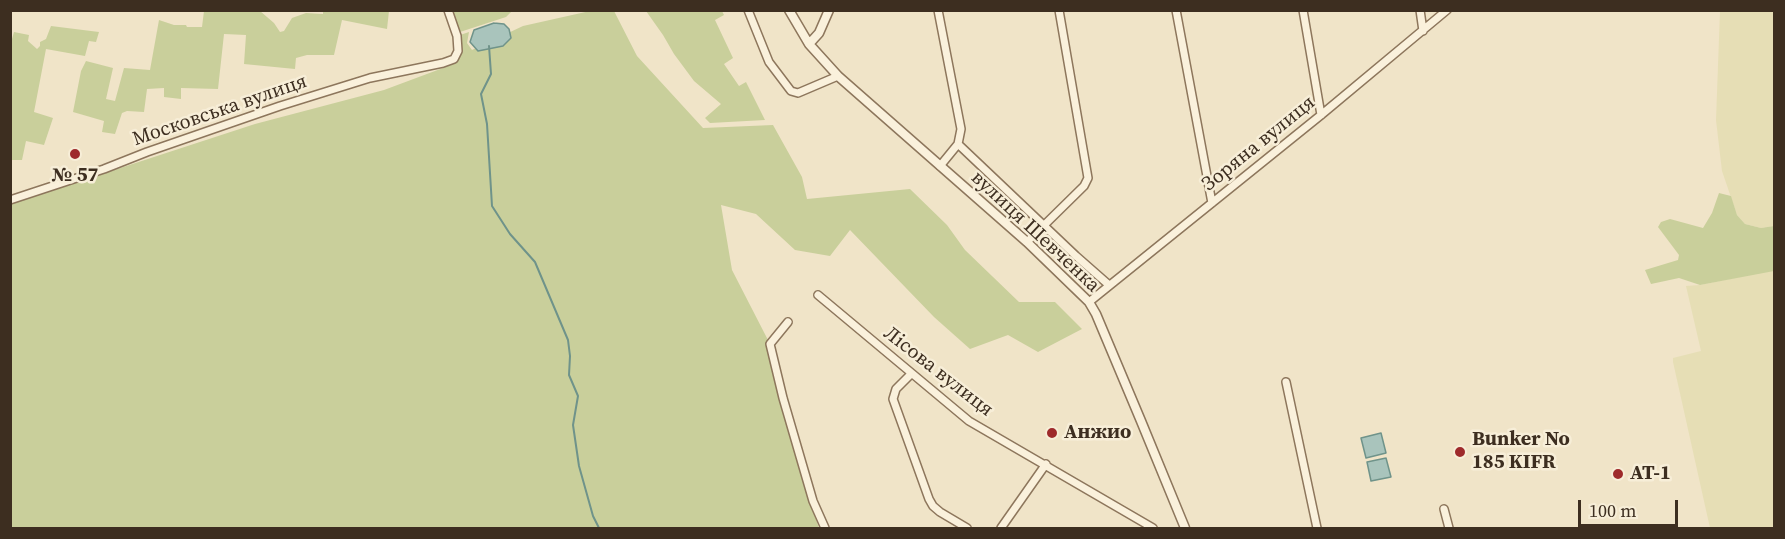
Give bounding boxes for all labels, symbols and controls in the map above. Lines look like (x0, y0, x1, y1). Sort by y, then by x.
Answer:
street label: Московська вулиця (130, 70, 310, 152)
street label: Зоряна вулиця (1198, 91, 1320, 197)
marker: № 57 (68, 147, 82, 161)
place label: № 57 (52, 164, 98, 188)
street label: вулиця Шевченка (966, 166, 1104, 298)
street label: Лісова вулиця (878, 322, 998, 422)
place label: Анжио (1064, 421, 1131, 445)
marker: Анжио (1045, 426, 1059, 440)
place label: Bunker No 185 KIFR (1472, 428, 1570, 475)
marker: Bunker No 185 KIFR (1453, 445, 1467, 459)
place label: АТ-1 (1630, 462, 1671, 486)
marker: АТ-1 (1611, 467, 1625, 481)
scale bar (1581, 488, 1682, 526)
text: 100 m (1589, 498, 1636, 523)

